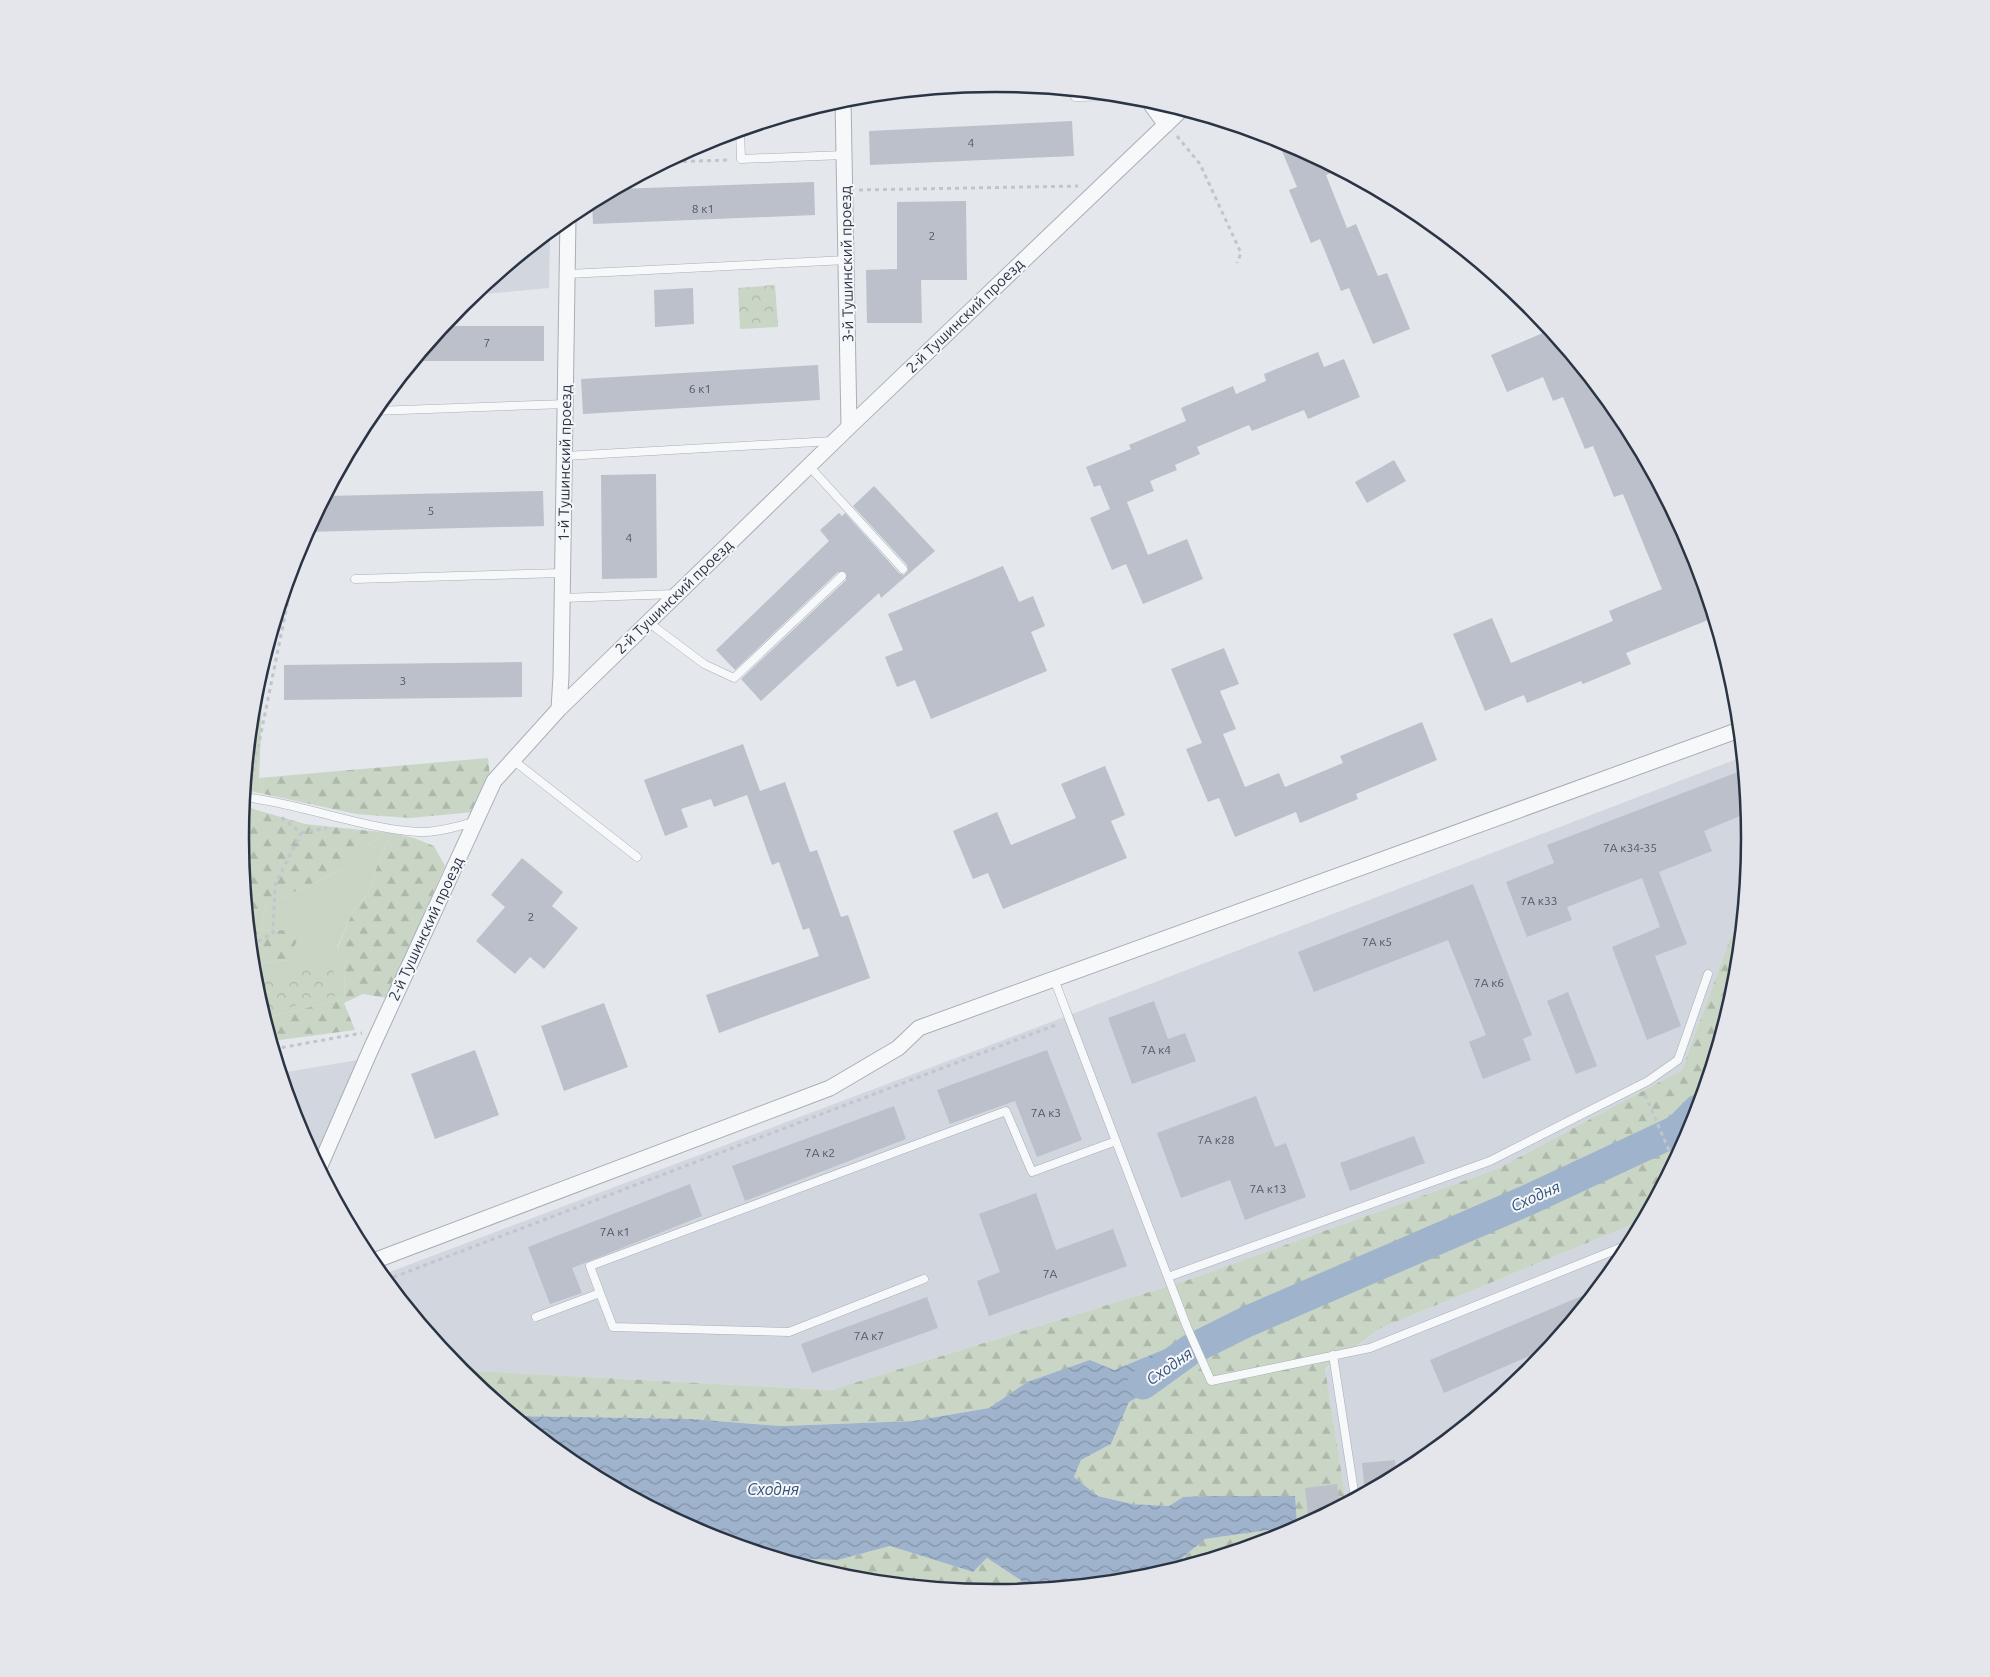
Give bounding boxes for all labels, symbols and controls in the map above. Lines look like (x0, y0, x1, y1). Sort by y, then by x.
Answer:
house number: 4 (968, 136, 975, 149)
street label: 3-й Тушинский проезд (837, 185, 856, 342)
house number: 8 к1 (692, 202, 714, 215)
house number: 2 (929, 229, 935, 242)
street label: 2-й Тушинский проезд (902, 255, 1027, 376)
house number: 7 (484, 336, 490, 349)
house number: 6 к1 (689, 382, 711, 395)
street label: 1-й Тушинский проезд (555, 384, 574, 541)
house number: 5 (428, 504, 434, 517)
house number: 4 (626, 531, 633, 544)
street label: 2-й Тушинский проезд (611, 536, 736, 657)
house number: 3 (400, 674, 406, 687)
house number: 7А к34-35 (1603, 841, 1657, 854)
street label: 2-й Тушинский проезд (385, 854, 466, 1003)
house number: 7А к33 (1520, 894, 1558, 907)
house number: 2 (528, 910, 534, 923)
house number: 7А к5 (1362, 935, 1392, 948)
house number: 7А к6 (1474, 976, 1504, 989)
house number: 7А к4 (1141, 1043, 1171, 1056)
house number: 7А к3 (1031, 1106, 1061, 1119)
house number: 7А к28 (1197, 1133, 1235, 1146)
house number: 7А к2 (805, 1146, 835, 1159)
water label: Сходня (1508, 1177, 1562, 1215)
house number: 7А к13 (1249, 1182, 1287, 1195)
house number: 7А к1 (600, 1225, 630, 1238)
house number: 7А (1043, 1267, 1057, 1280)
house number: 7А к7 (854, 1329, 884, 1342)
water label: Сходня (1142, 1344, 1196, 1388)
water label: Сходня (747, 1480, 799, 1498)

